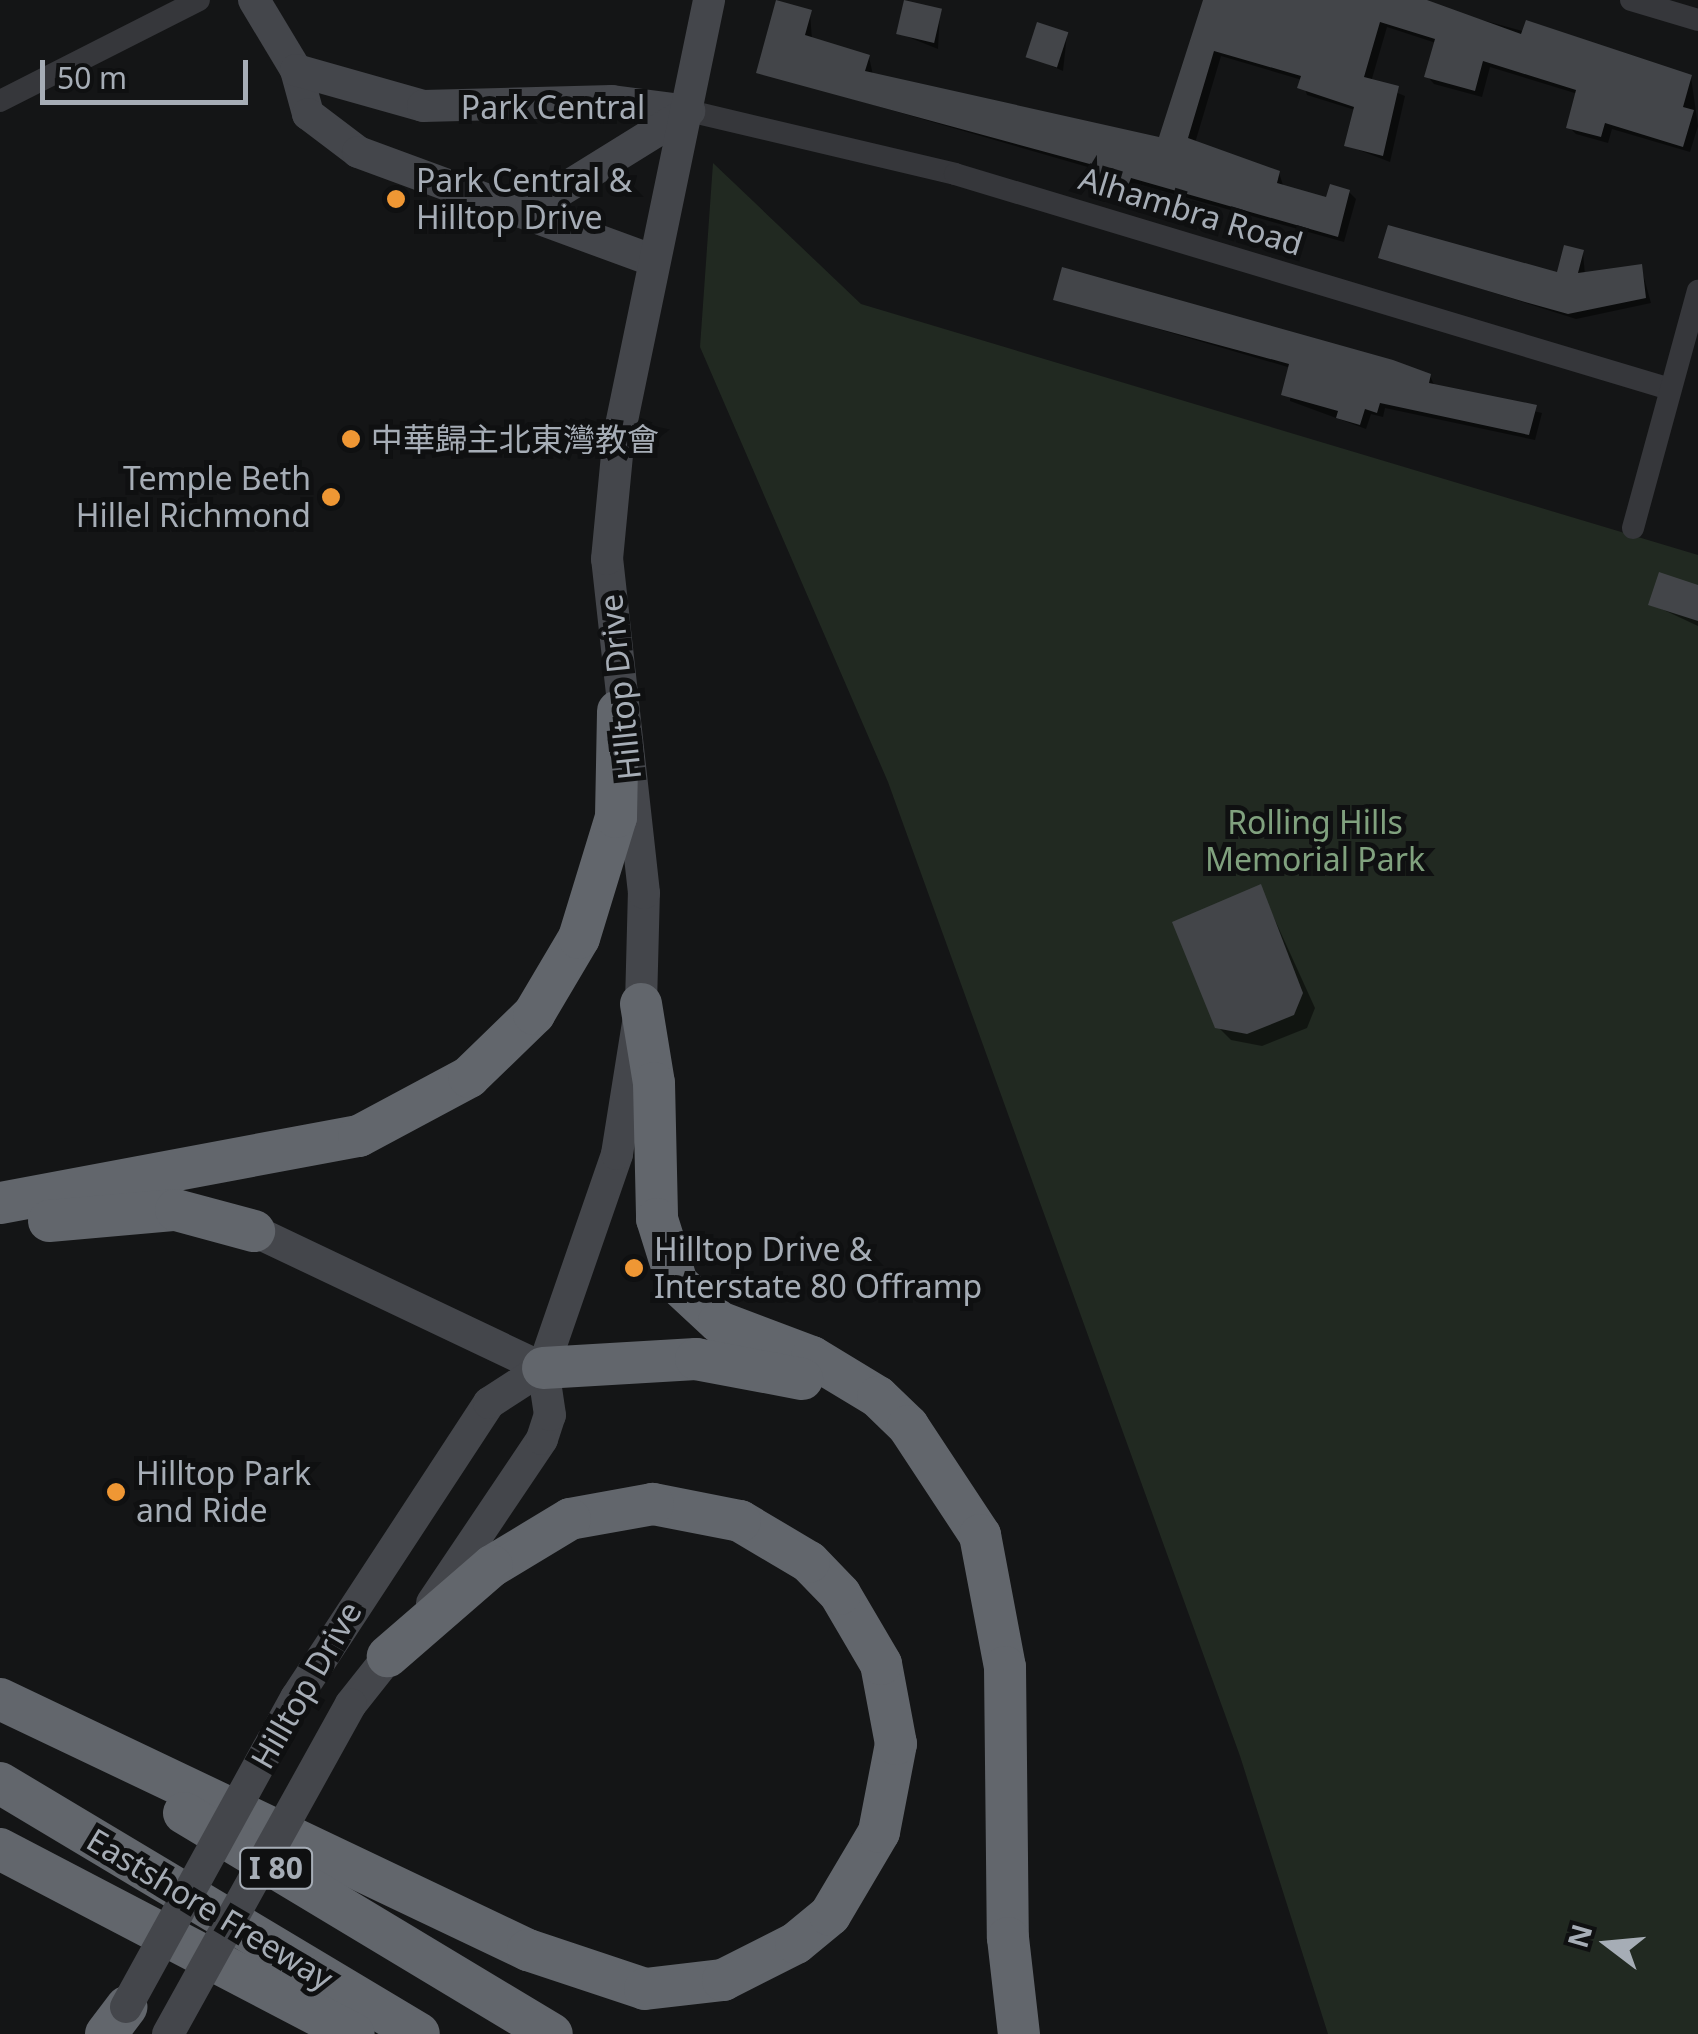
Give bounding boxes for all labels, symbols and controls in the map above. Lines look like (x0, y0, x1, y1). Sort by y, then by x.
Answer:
scale bar (45, 40, 252, 102)
text: 50 m (57, 57, 127, 98)
street label: Park Central (461, 88, 645, 126)
street label: Alhambra Road (1075, 159, 1307, 263)
place label: Park Central & Hilltop Drive (416, 162, 632, 237)
marker: Park Central & Hilltop Drive (385, 188, 407, 210)
place label: 中華歸主北東灣教會 (371, 420, 659, 458)
marker: 中華歸主北東灣教會 (340, 428, 362, 450)
place label: Temple Beth Hillel Richmond (76, 460, 311, 535)
marker: Temple Beth Hillel Richmond (320, 486, 342, 508)
street label: Hilltop Drive (591, 592, 649, 782)
park label: Rolling Hills Memorial Park (1205, 804, 1425, 879)
place label: Hilltop Drive & Interstate 80 Offramp (654, 1231, 982, 1306)
marker: Hilltop Drive & Interstate 80 Offramp (623, 1257, 645, 1279)
place label: Hilltop Park and Ride (136, 1455, 311, 1530)
marker: Hilltop Park and Ride (105, 1481, 127, 1503)
street label: Hilltop Drive (243, 1595, 369, 1775)
street label: Eastshore Freeway (80, 1820, 340, 1998)
road number: I 80 (238, 1843, 314, 1893)
north arrow (1558, 1894, 1658, 1994)
text: N (1558, 1920, 1601, 1952)

